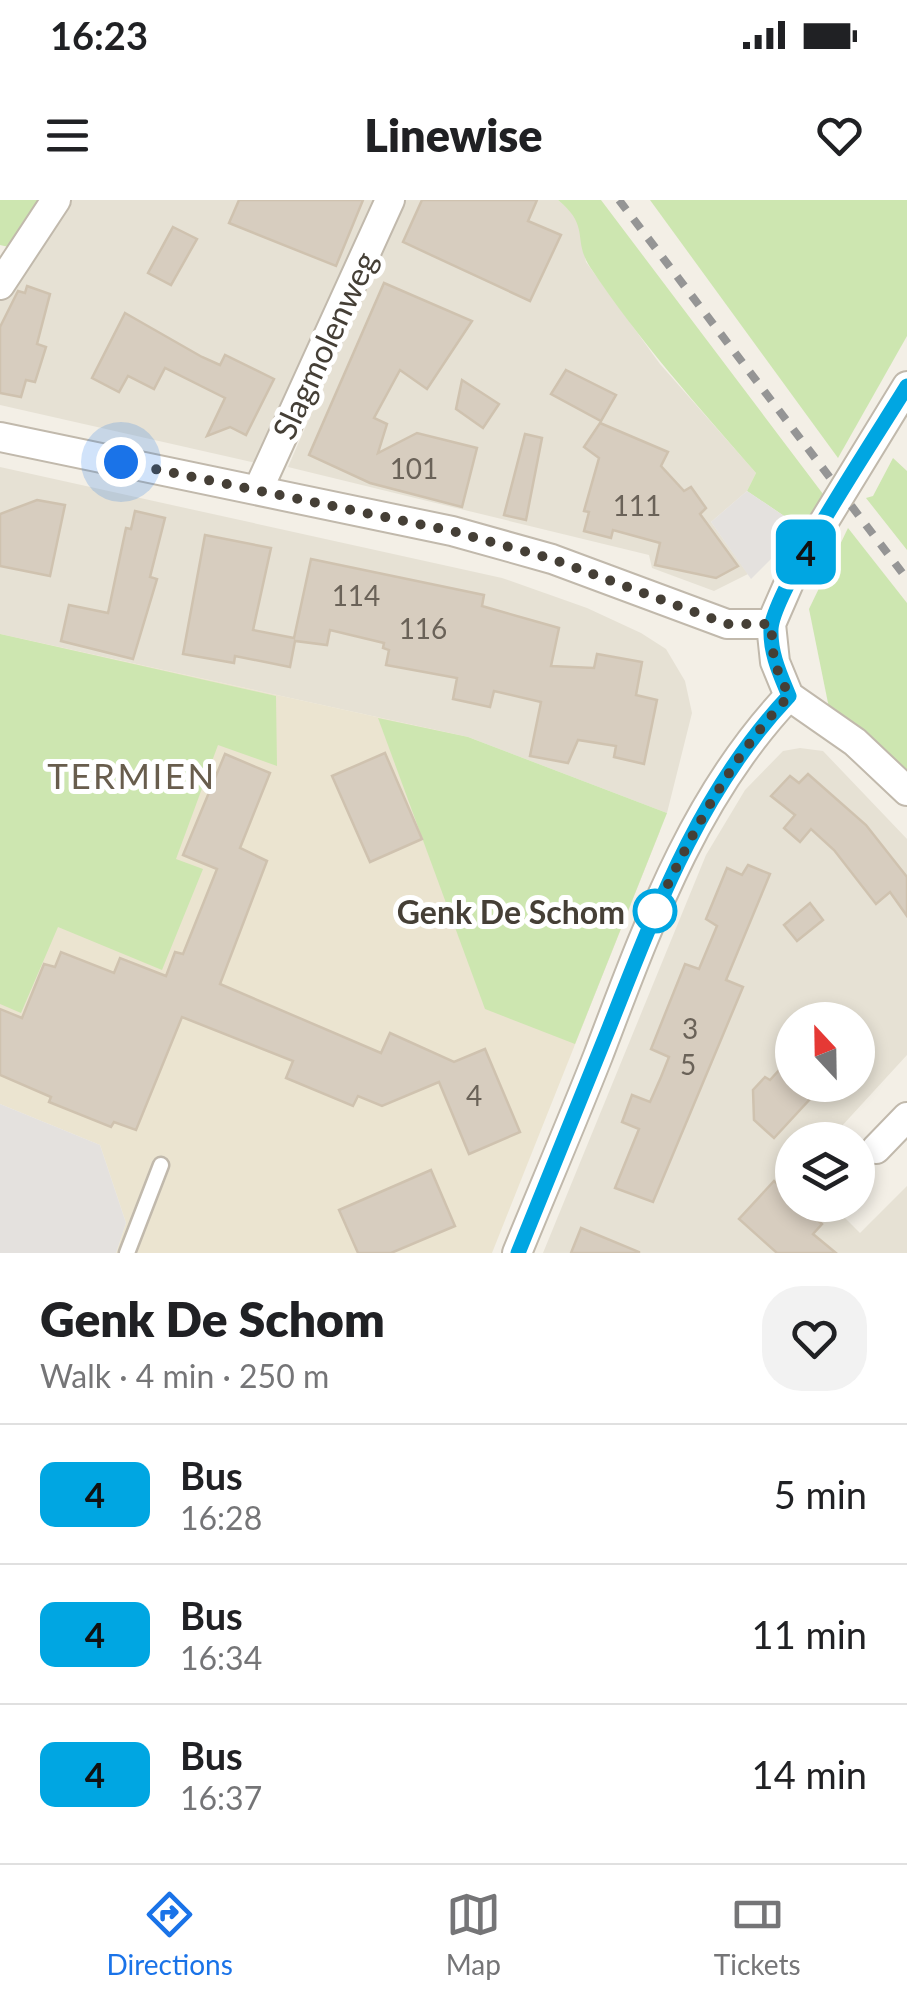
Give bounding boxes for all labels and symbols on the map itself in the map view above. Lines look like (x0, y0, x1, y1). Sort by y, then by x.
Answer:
street label: Slagmolenweg (264, 245, 384, 445)
your location (96, 437, 146, 487)
house number: 101 (390, 451, 438, 485)
house number: 111 (613, 488, 661, 522)
line badge: 4 (774, 520, 838, 584)
house number: 114 (332, 578, 380, 612)
house number: 116 (399, 611, 447, 645)
district label: TERMIEN (47, 754, 217, 796)
marker: Genk De Schom (634, 890, 676, 932)
place label: Genk De Schom (397, 892, 625, 931)
north arrow (775, 1002, 875, 1102)
house number: 3 (682, 1011, 698, 1045)
house number: 5 (680, 1047, 696, 1081)
house number: 4 (466, 1078, 482, 1112)

